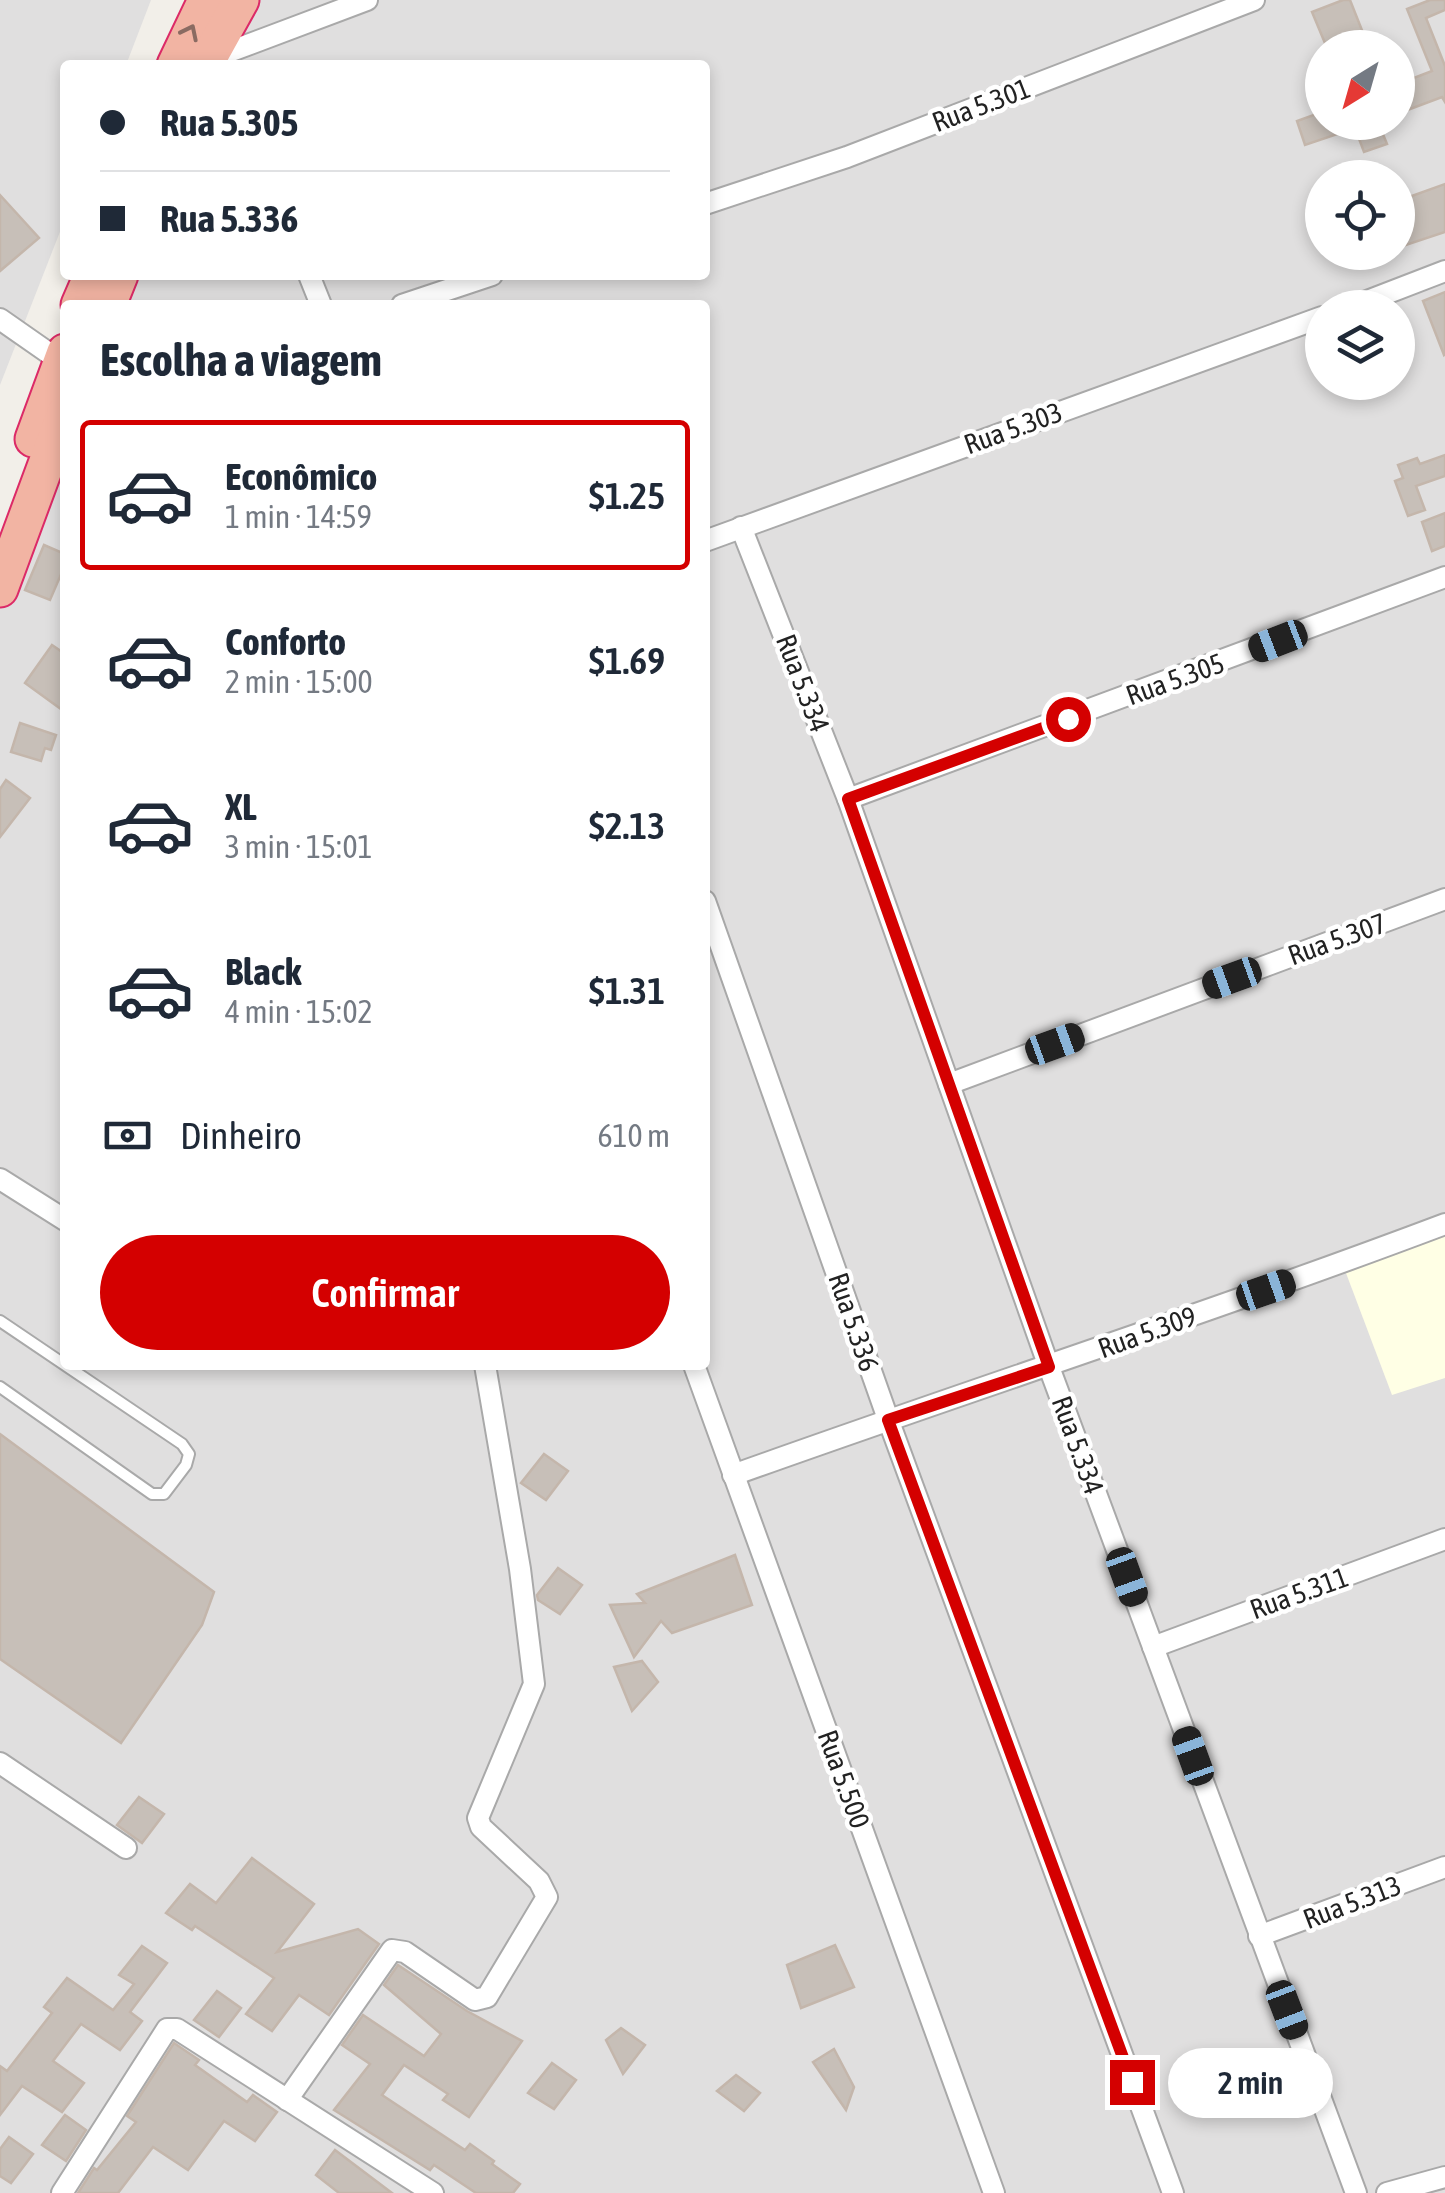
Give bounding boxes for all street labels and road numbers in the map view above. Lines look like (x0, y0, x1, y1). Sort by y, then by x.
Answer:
street label: Rua 5.301 (928, 72, 1034, 138)
street label: Rua 5.303 (960, 396, 1066, 460)
street label: Rua 5.334 (770, 630, 836, 736)
street label: Rua 5.305 (1122, 647, 1228, 711)
street label: Rua 5.307 (1284, 907, 1390, 971)
street label: Rua 5.336 (822, 1269, 886, 1375)
street label: Rua 5.309 (1094, 1300, 1200, 1364)
street label: Rua 5.334 (1046, 1392, 1110, 1498)
street label: Rua 5.311 (1246, 1561, 1352, 1625)
street label: Rua 5.500 (812, 1726, 876, 1832)
street label: Rua 5.313 (1299, 1869, 1405, 1935)

